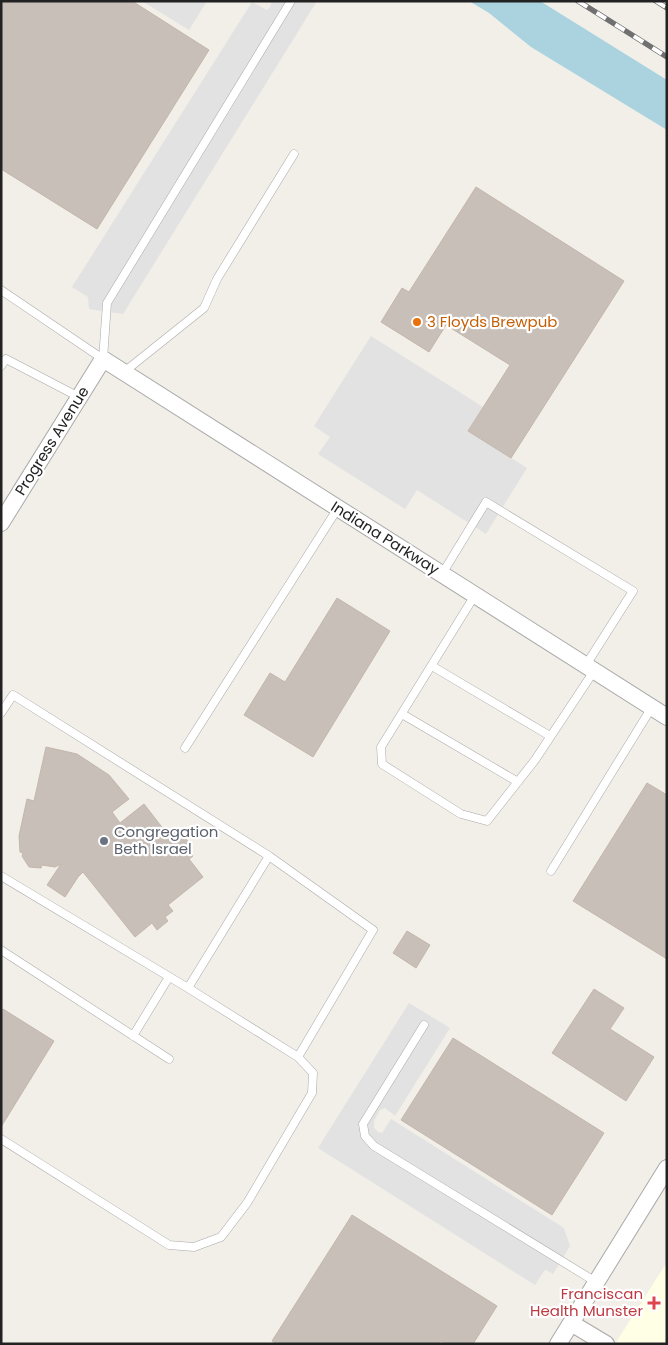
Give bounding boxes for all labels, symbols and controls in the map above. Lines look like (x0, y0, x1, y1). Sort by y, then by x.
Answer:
place label: 3 Floyds Brewpub (427, 311, 557, 332)
marker: 3 Floyds Brewpub (411, 316, 423, 328)
street label: Progress Avenue (10, 382, 94, 499)
street label: Indiana Parkway (327, 496, 444, 580)
place label: Congregation Beth Israel (114, 821, 218, 859)
marker: Congregation Beth Israel (98, 835, 110, 847)
place label: Franciscan Health Munster (530, 1283, 643, 1321)
marker: Franciscan Health Munster (647, 1296, 661, 1310)

